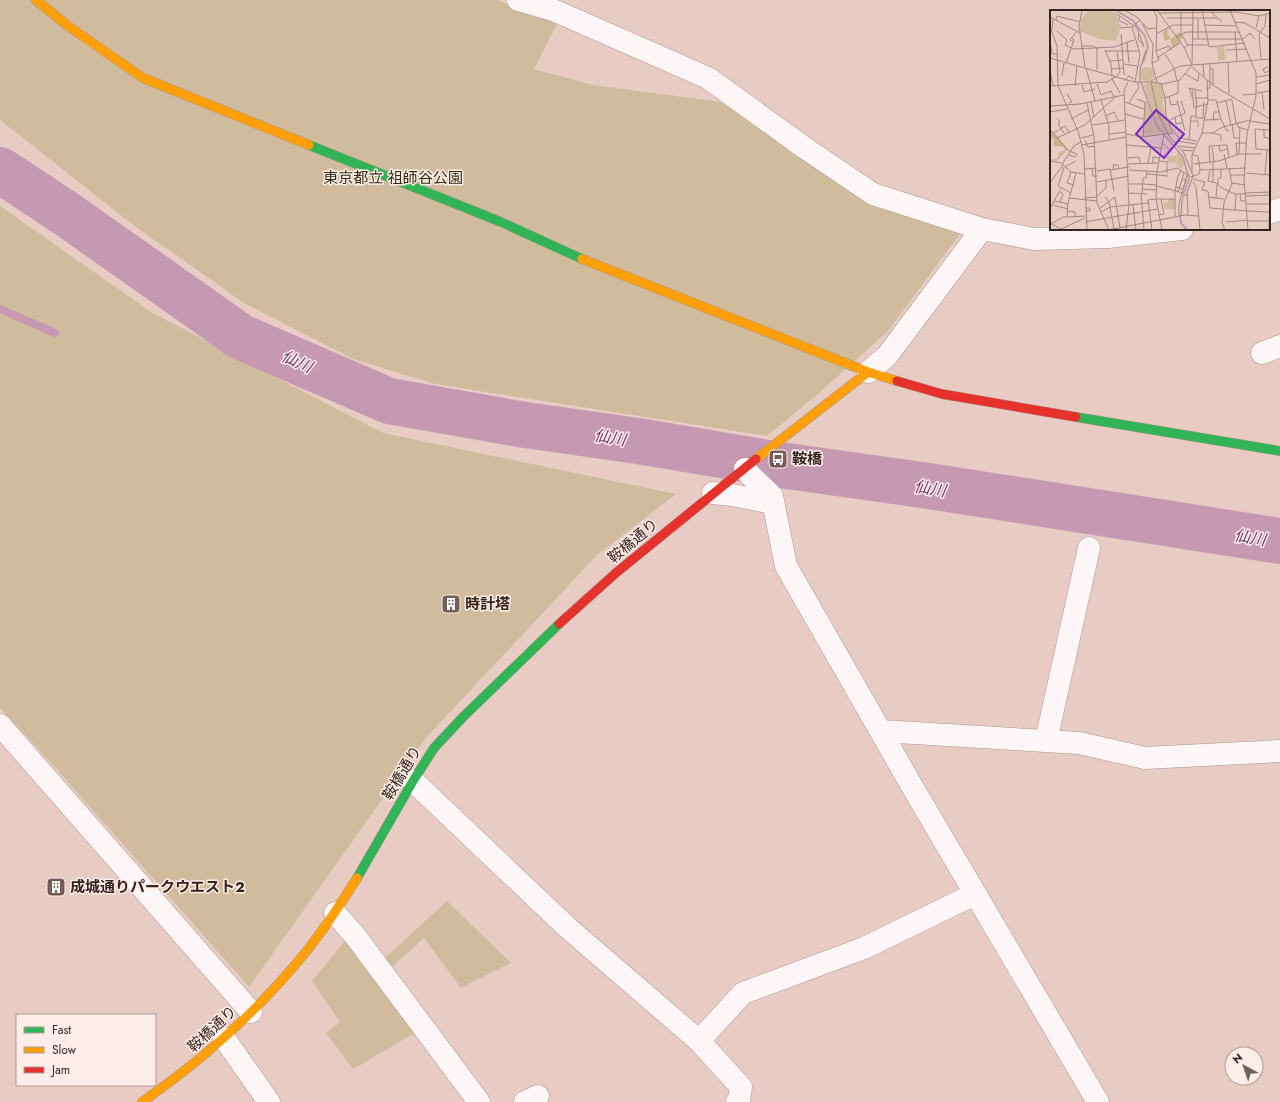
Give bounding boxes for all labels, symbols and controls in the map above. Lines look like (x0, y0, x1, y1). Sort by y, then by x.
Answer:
inset map (1050, 10, 1270, 230)
park label: 東京都立 祖師谷公園 (323, 167, 463, 189)
water label: 仙川 (277, 344, 318, 379)
water label: 仙川 (592, 424, 629, 452)
bus stop icon: 鞍橋 (767, 448, 789, 470)
place label: 鞍橋 (792, 448, 823, 470)
water label: 仙川 (912, 475, 949, 503)
street label: 鞍橋通り (603, 513, 663, 569)
water label: 仙川 (1232, 524, 1269, 552)
building icon: 時計塔 (440, 593, 462, 615)
place label: 時計塔 (465, 593, 510, 615)
street label: 鞍橋通り (377, 742, 427, 804)
building icon: 成城通りパークウエスト2 (45, 876, 67, 898)
place label: 成城通りパークウエスト2 (70, 876, 245, 898)
street label: 鞍橋通り (183, 1000, 241, 1058)
legend (16, 1014, 156, 1086)
text: Fast (52, 1021, 71, 1039)
text: Slow (52, 1041, 77, 1059)
north arrow (1224, 1046, 1264, 1086)
text: N (1229, 1049, 1246, 1067)
text: Jam (50, 1061, 70, 1079)

